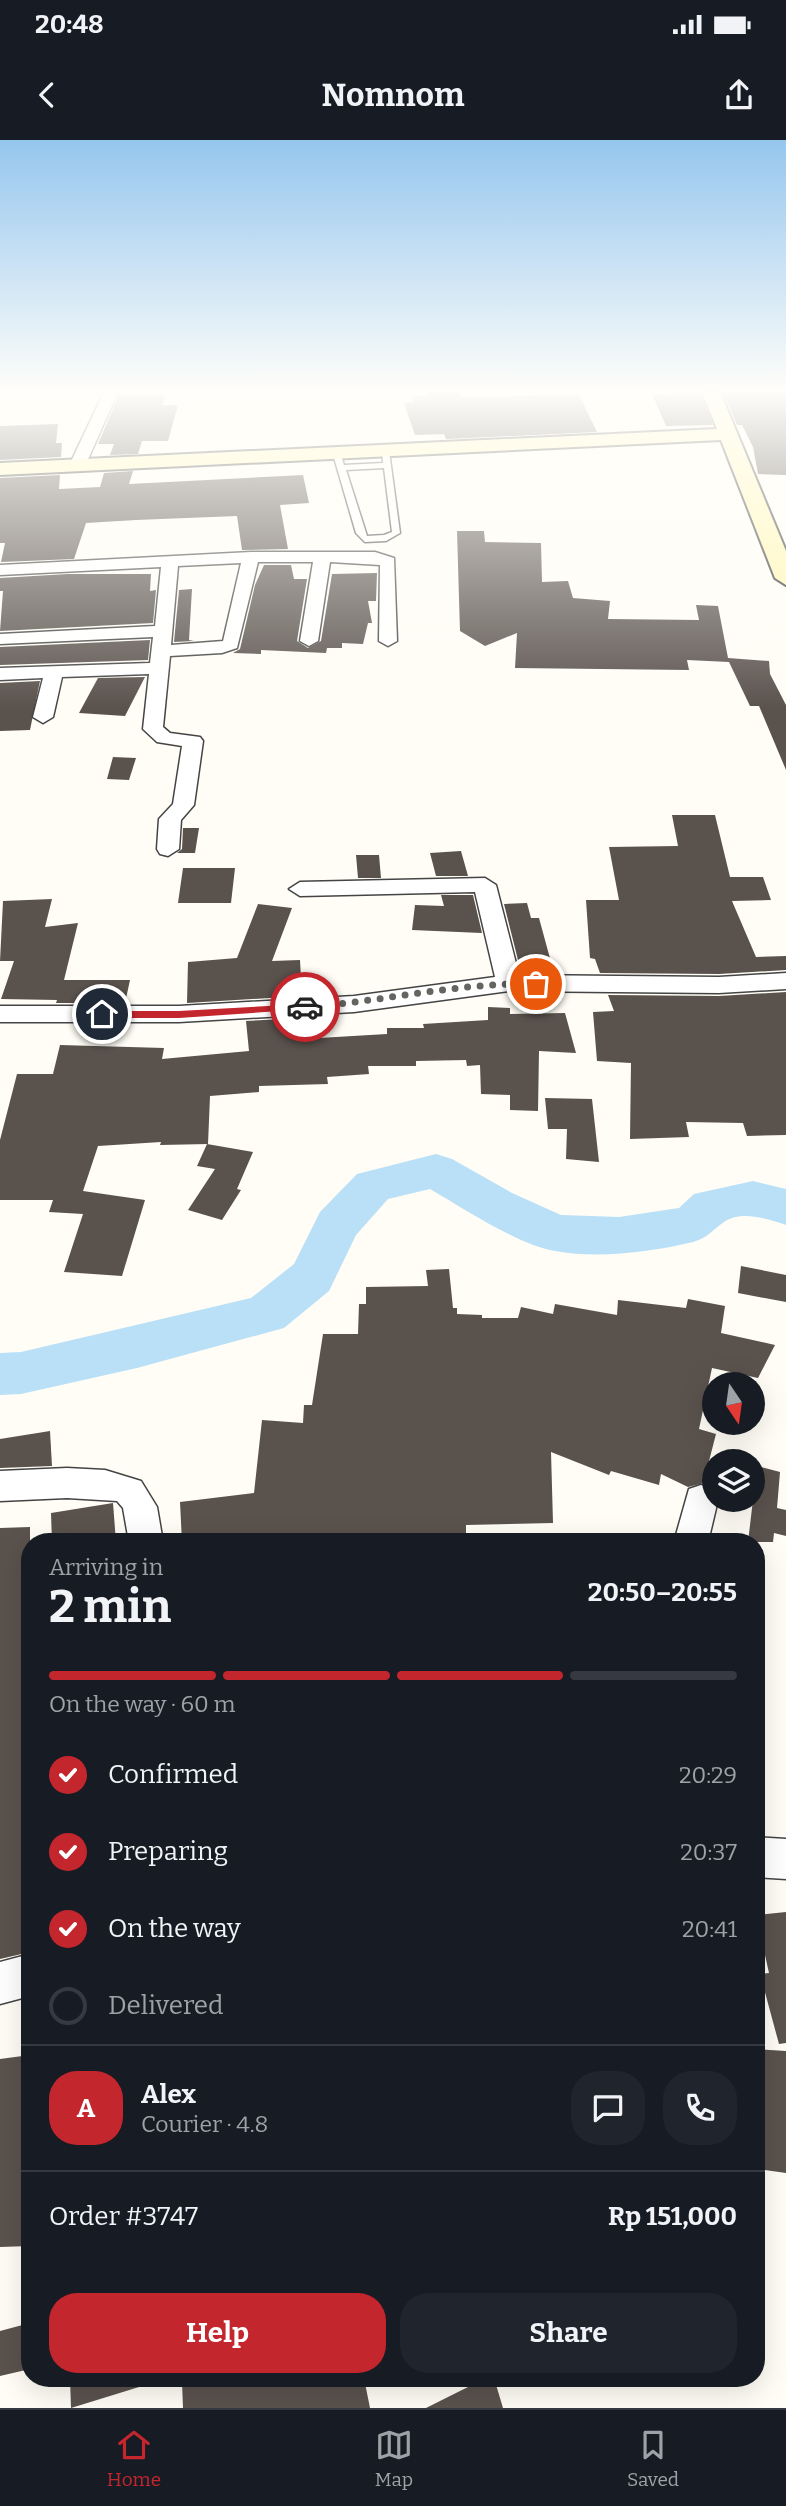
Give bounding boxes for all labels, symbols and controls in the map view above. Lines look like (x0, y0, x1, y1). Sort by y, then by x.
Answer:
text: 20:48 (35, 9, 104, 40)
icon: back (28, 76, 66, 114)
text: Nomnom (321, 76, 465, 114)
icon: share (720, 76, 758, 114)
pin (506, 954, 566, 1014)
icon: bag (517, 965, 555, 1003)
courier (270, 972, 340, 1042)
pin (72, 984, 132, 1044)
icon: car (286, 988, 324, 1026)
icon: home (83, 995, 121, 1033)
north arrow (702, 1372, 765, 1435)
map controls (702, 1372, 765, 1512)
button: layers (702, 1449, 765, 1512)
text: Arriving in (49, 1553, 163, 1581)
text: 20:50–20:55 (588, 1577, 737, 1608)
text: 2 min (49, 1579, 171, 1634)
text: On the way · 60 m (49, 1690, 235, 1718)
icon: check (49, 1756, 87, 1794)
text: Confirmed (108, 1759, 238, 1790)
text: 20:29 (679, 1761, 737, 1789)
icon: check (49, 1833, 87, 1871)
text: Preparing (108, 1836, 228, 1867)
text: 20:37 (680, 1838, 737, 1866)
icon: check (49, 1910, 87, 1948)
text: On the way (108, 1913, 241, 1944)
text: 20:41 (682, 1915, 737, 1943)
text: Delivered (108, 1990, 223, 2021)
button: chat (571, 2071, 645, 2145)
button: phone (663, 2071, 737, 2145)
text: Alex (141, 2079, 196, 2110)
text: A (77, 2093, 95, 2124)
text: Courier · 4.8 (141, 2110, 268, 2138)
text: Order #3747 (49, 2201, 198, 2232)
text: Rp 151,000 (608, 2201, 737, 2232)
button: Help (49, 2293, 386, 2373)
button: Share (400, 2293, 737, 2373)
tab: Home (107, 2426, 161, 2491)
tab: Map (375, 2426, 413, 2491)
tab: Saved (627, 2426, 679, 2491)

